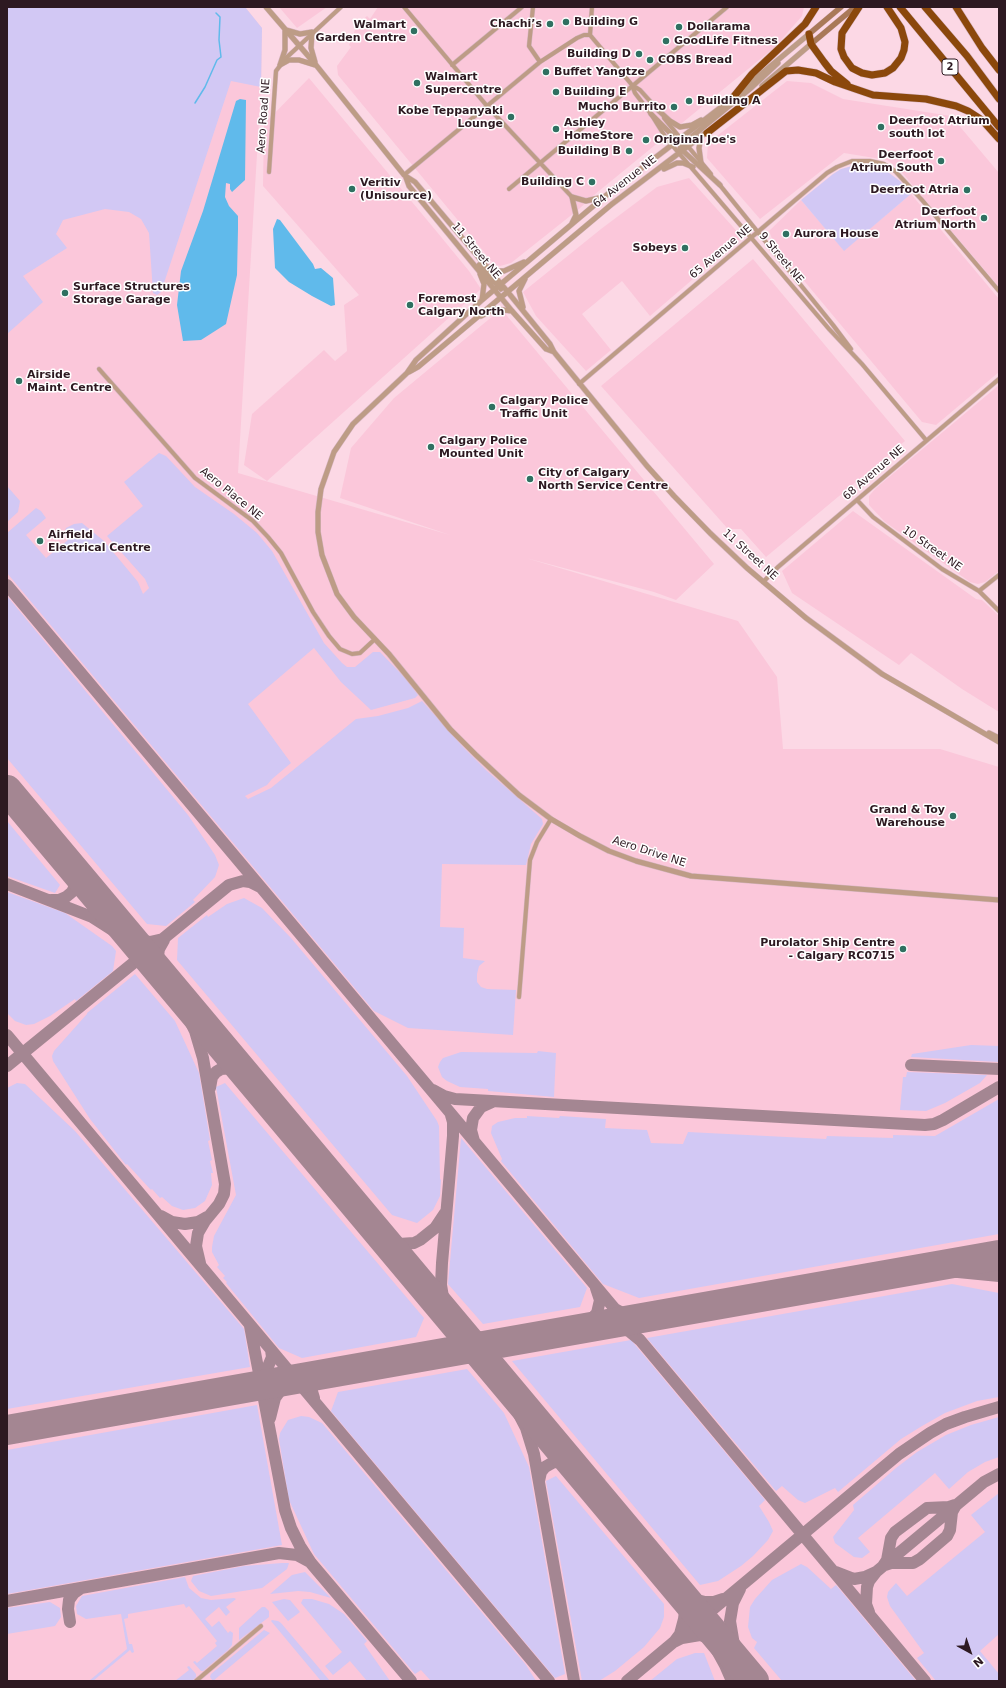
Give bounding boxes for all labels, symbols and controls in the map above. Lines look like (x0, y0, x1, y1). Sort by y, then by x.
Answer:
place label: Building G (574, 15, 638, 29)
place label: Chachi’s (490, 17, 542, 31)
marker: Building G (561, 17, 571, 27)
place label: Walmart Garden Centre (316, 18, 406, 44)
marker: Chachi’s (545, 19, 555, 29)
place label: Dollarama (687, 20, 750, 34)
marker: Dollarama (674, 22, 684, 32)
marker: Walmart Garden Centre (409, 26, 419, 36)
place label: GoodLife Fitness (674, 34, 778, 48)
marker: GoodLife Fitness (661, 36, 671, 46)
place label: Building D (567, 47, 631, 61)
marker: Building D (634, 49, 644, 59)
place label: COBS Bread (658, 53, 732, 67)
marker: COBS Bread (645, 55, 655, 65)
road number: 2 (942, 59, 958, 75)
place label: Buffet Yangtze (554, 65, 645, 79)
marker: Buffet Yangtze (541, 67, 551, 77)
place label: Walmart Supercentre (425, 70, 501, 96)
street label: Aero Road NE (255, 78, 273, 154)
marker: Walmart Supercentre (412, 78, 422, 88)
place label: Building E (564, 85, 626, 99)
marker: Building E (551, 87, 561, 97)
place label: Building A (697, 94, 760, 108)
marker: Building A (684, 96, 694, 106)
place label: Mucho Burrito (578, 100, 666, 114)
marker: Mucho Burrito (669, 102, 679, 112)
place label: Kobe Teppanyaki Lounge (398, 104, 503, 130)
marker: Kobe Teppanyaki Lounge (506, 112, 516, 122)
place label: Deerfoot Atrium south lot (889, 114, 990, 140)
place label: Ashley HomeStore (564, 116, 633, 142)
marker: Deerfoot Atrium south lot (876, 122, 886, 132)
marker: Ashley HomeStore (551, 124, 561, 134)
place label: Original Joe's (654, 133, 736, 147)
marker: Original Joe's (641, 135, 651, 145)
place label: Building B (558, 144, 621, 158)
marker: Building B (624, 146, 634, 156)
place label: Deerfoot Atrium South (851, 148, 933, 174)
street label: 64 Avenue NE (591, 153, 659, 211)
marker: Deerfoot Atrium South (936, 156, 946, 166)
place label: Building C (521, 175, 584, 189)
place label: Veritiv (Unisource) (360, 176, 432, 202)
marker: Building C (587, 177, 597, 187)
place label: Deerfoot Atria (870, 183, 959, 197)
marker: Veritiv (Unisource) (347, 184, 357, 194)
marker: Deerfoot Atria (962, 185, 972, 195)
place label: Deerfoot Atrium North (895, 205, 976, 231)
marker: Deerfoot Atrium North (979, 213, 989, 223)
street label: 11 Street NE (449, 220, 503, 282)
street label: 65 Avenue NE (687, 222, 755, 282)
place label: Aurora House (794, 227, 879, 241)
marker: Aurora House (781, 229, 791, 239)
street label: 9 Street NE (756, 230, 806, 286)
place label: Sobeys (632, 241, 677, 255)
marker: Sobeys (680, 243, 690, 253)
place label: Surface Structures Storage Garage (73, 280, 190, 306)
marker: Surface Structures Storage Garage (60, 288, 70, 298)
place label: Foremost Calgary North (418, 292, 504, 318)
marker: Foremost Calgary North (405, 300, 415, 310)
place label: Airside Maint. Centre (27, 368, 112, 394)
marker: Airside Maint. Centre (14, 376, 24, 386)
place label: Calgary Police Traffic Unit (500, 394, 588, 420)
marker: Calgary Police Traffic Unit (487, 402, 497, 412)
place label: Calgary Police Mounted Unit (439, 434, 527, 460)
marker: Calgary Police Mounted Unit (426, 442, 436, 452)
street label: 68 Avenue NE (841, 443, 907, 503)
street label: Aero Place NE (197, 465, 265, 523)
place label: City of Calgary North Service Centre (538, 466, 668, 492)
marker: City of Calgary North Service Centre (525, 474, 535, 484)
street label: 10 Street NE (900, 524, 964, 574)
street label: 11 Street NE (720, 527, 780, 583)
place label: Airfield Electrical Centre (48, 528, 151, 554)
marker: Airfield Electrical Centre (35, 536, 45, 546)
place label: Grand & Toy Warehouse (869, 803, 945, 829)
marker: Grand & Toy Warehouse (948, 811, 958, 821)
street label: Aero Drive NE (611, 834, 687, 870)
place label: Purolator Ship Centre - Calgary RC0715 (760, 936, 895, 962)
marker: Purolator Ship Centre - Calgary RC0715 (898, 944, 908, 954)
north arrow (950, 1632, 990, 1672)
text: N (970, 1654, 986, 1670)

